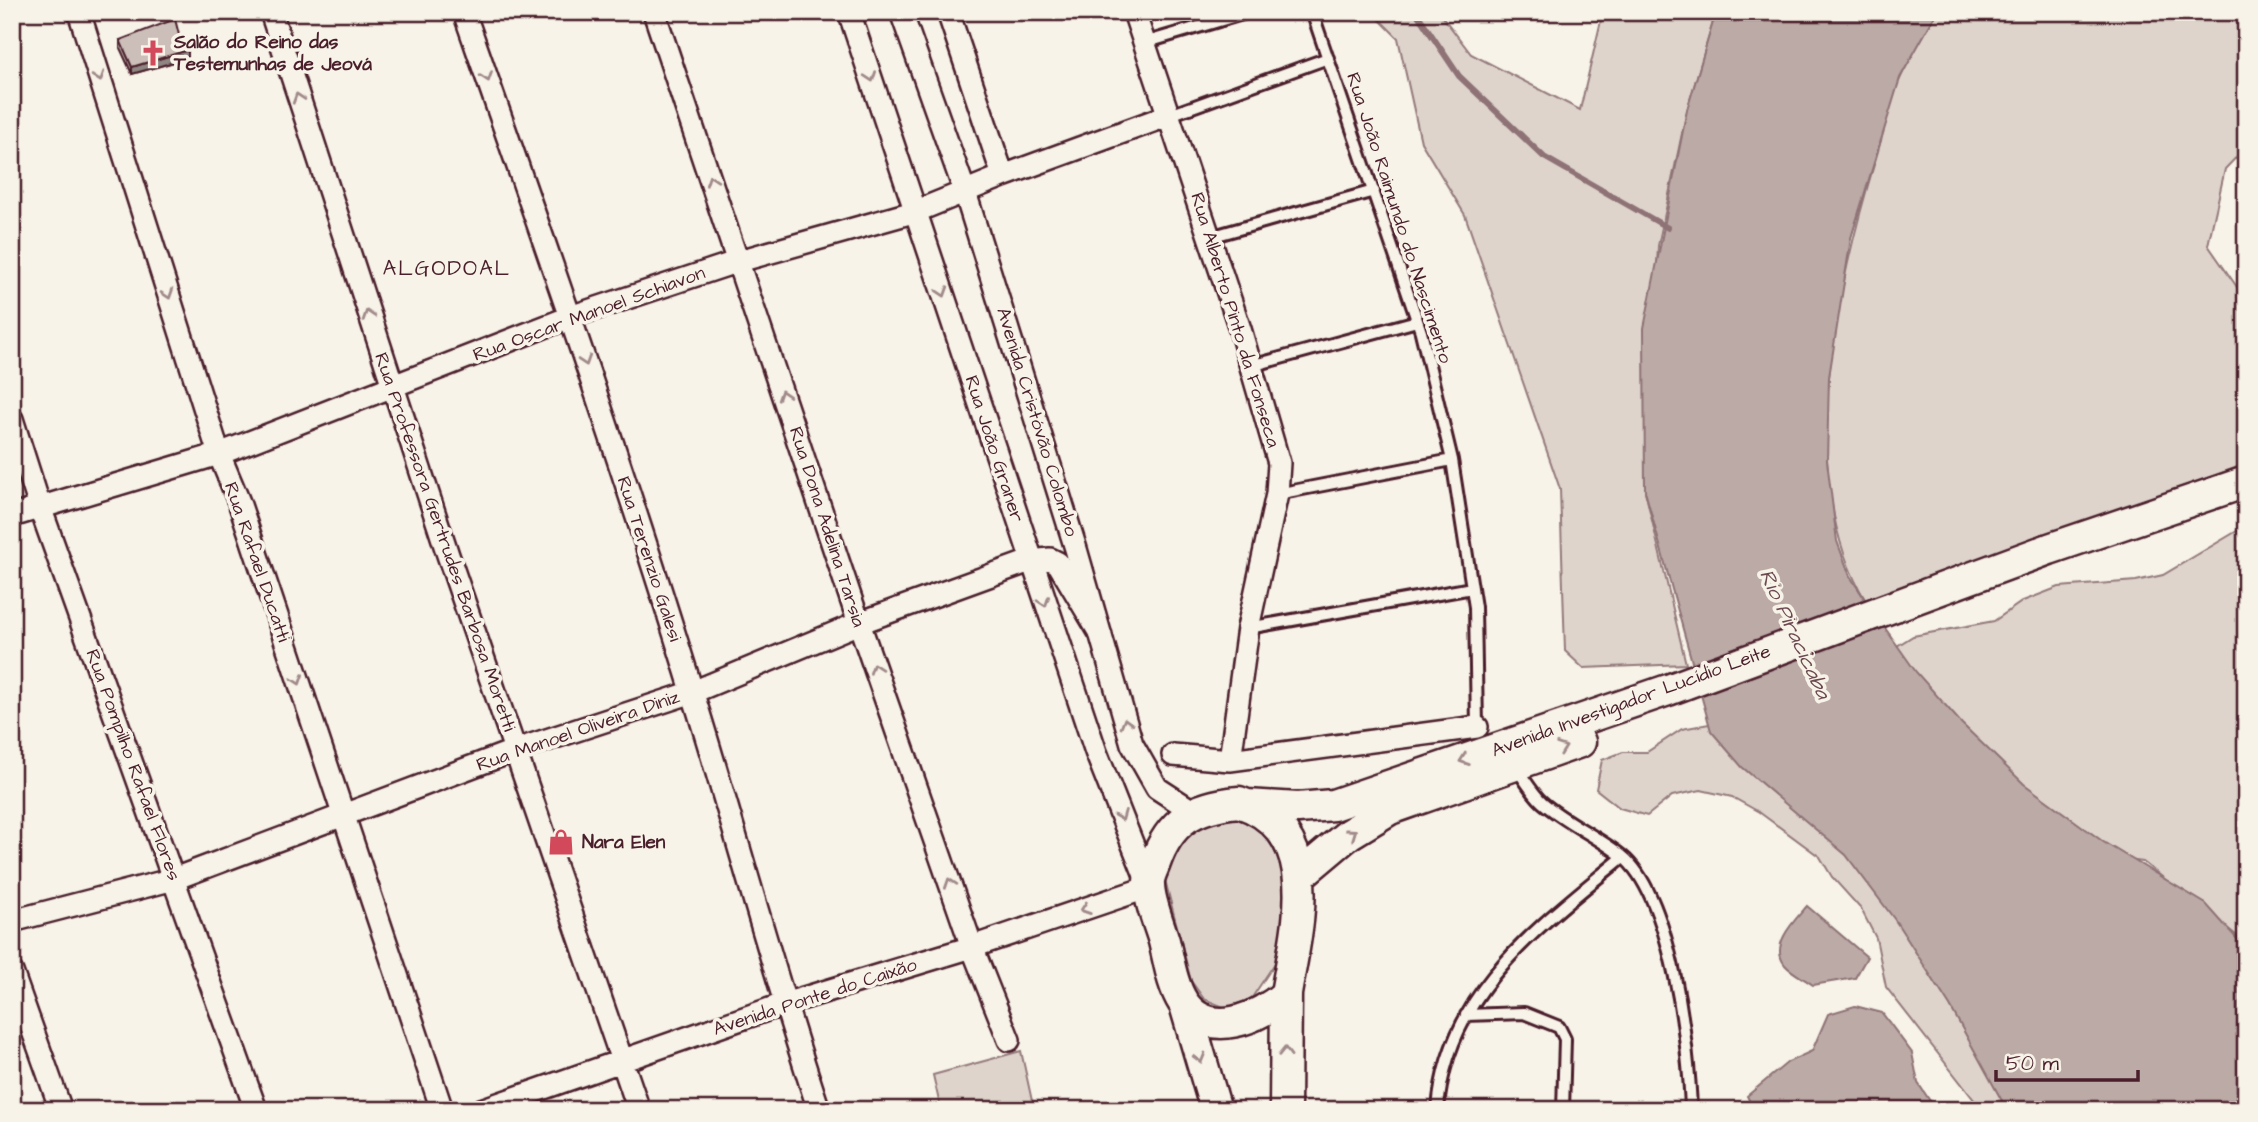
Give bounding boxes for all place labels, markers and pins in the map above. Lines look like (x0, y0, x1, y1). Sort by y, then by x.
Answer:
place label: Salão do Reino das Testemunhas de Jeová (173, 29, 372, 78)
church icon: Salão do Reino das Testemunhas de Jeová (138, 38, 168, 68)
shop icon: Nara Elen (546, 827, 576, 857)
place label: Nara Elen (582, 829, 666, 856)

